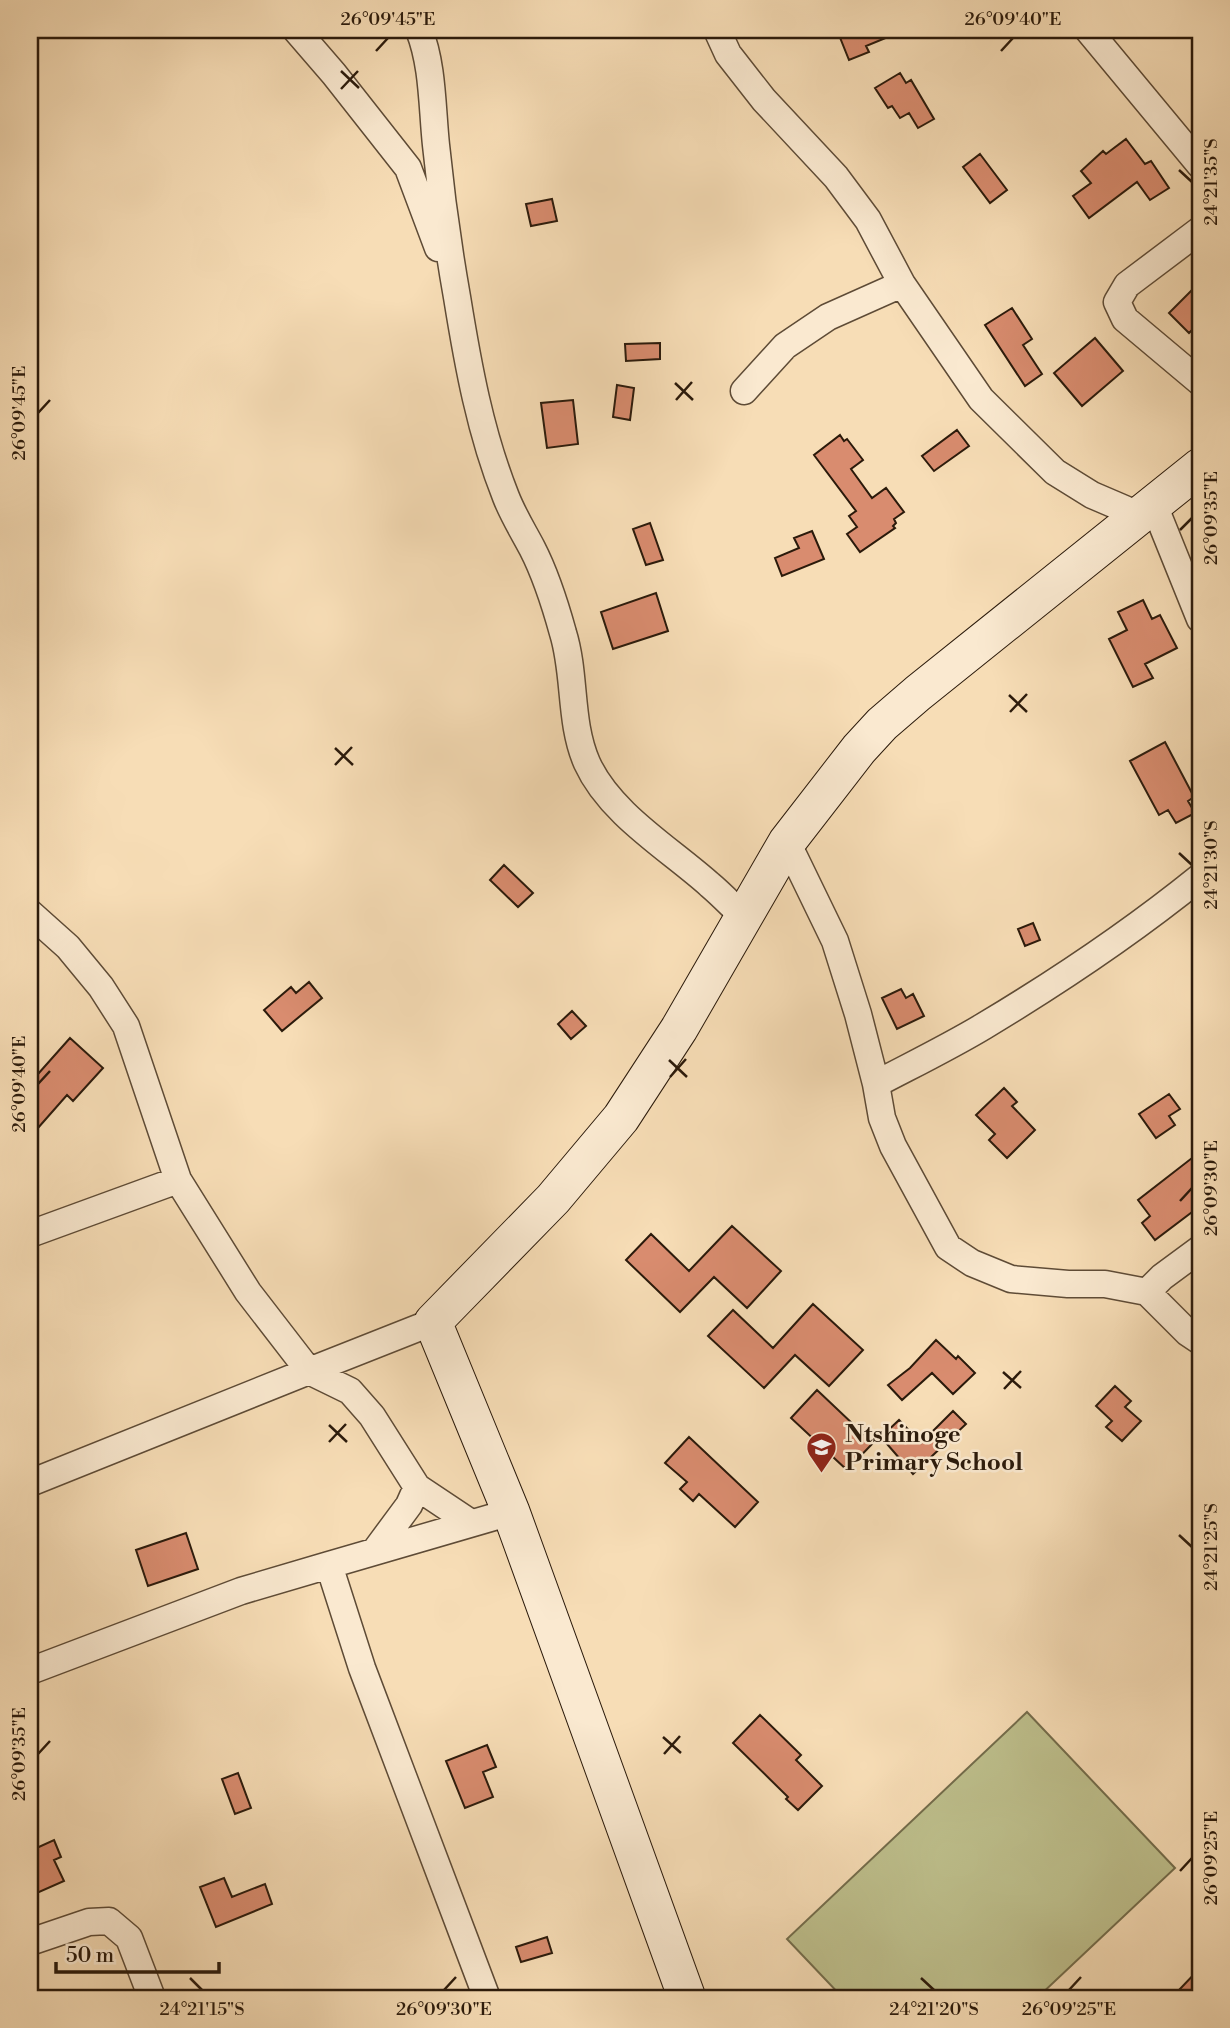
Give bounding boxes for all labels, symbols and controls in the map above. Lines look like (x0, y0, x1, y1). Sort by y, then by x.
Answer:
text: 26°09'45"E (341, 8, 435, 31)
text: 26°09'40"E (965, 8, 1061, 31)
text: 24°21'35"S (1200, 138, 1223, 226)
text: 26°09'45"E (8, 366, 31, 460)
text: 26°09'35"E (1200, 471, 1223, 565)
text: 24°21'30"S (1200, 820, 1223, 910)
text: 26°09'40"E (8, 1036, 31, 1132)
text: 26°09'30"E (1200, 1140, 1223, 1236)
place label: Ntshinoge Primary School (845, 1420, 1023, 1478)
school or university icon: Ntshinoge Primary School (805, 1431, 839, 1475)
text: 24°21'25"S (1200, 1503, 1223, 1591)
text: 26°09'35"E (8, 1707, 31, 1801)
text: 26°09'25"E (1200, 1811, 1223, 1905)
scale bar (56, 1930, 219, 1974)
text: 50 m (66, 1943, 114, 1969)
text: 24°21'15"S (159, 1998, 245, 2021)
text: 26°09'30"E (396, 1998, 492, 2021)
text: 24°21'20"S (889, 1998, 979, 2021)
text: 26°09'25"E (1022, 1998, 1116, 2021)

